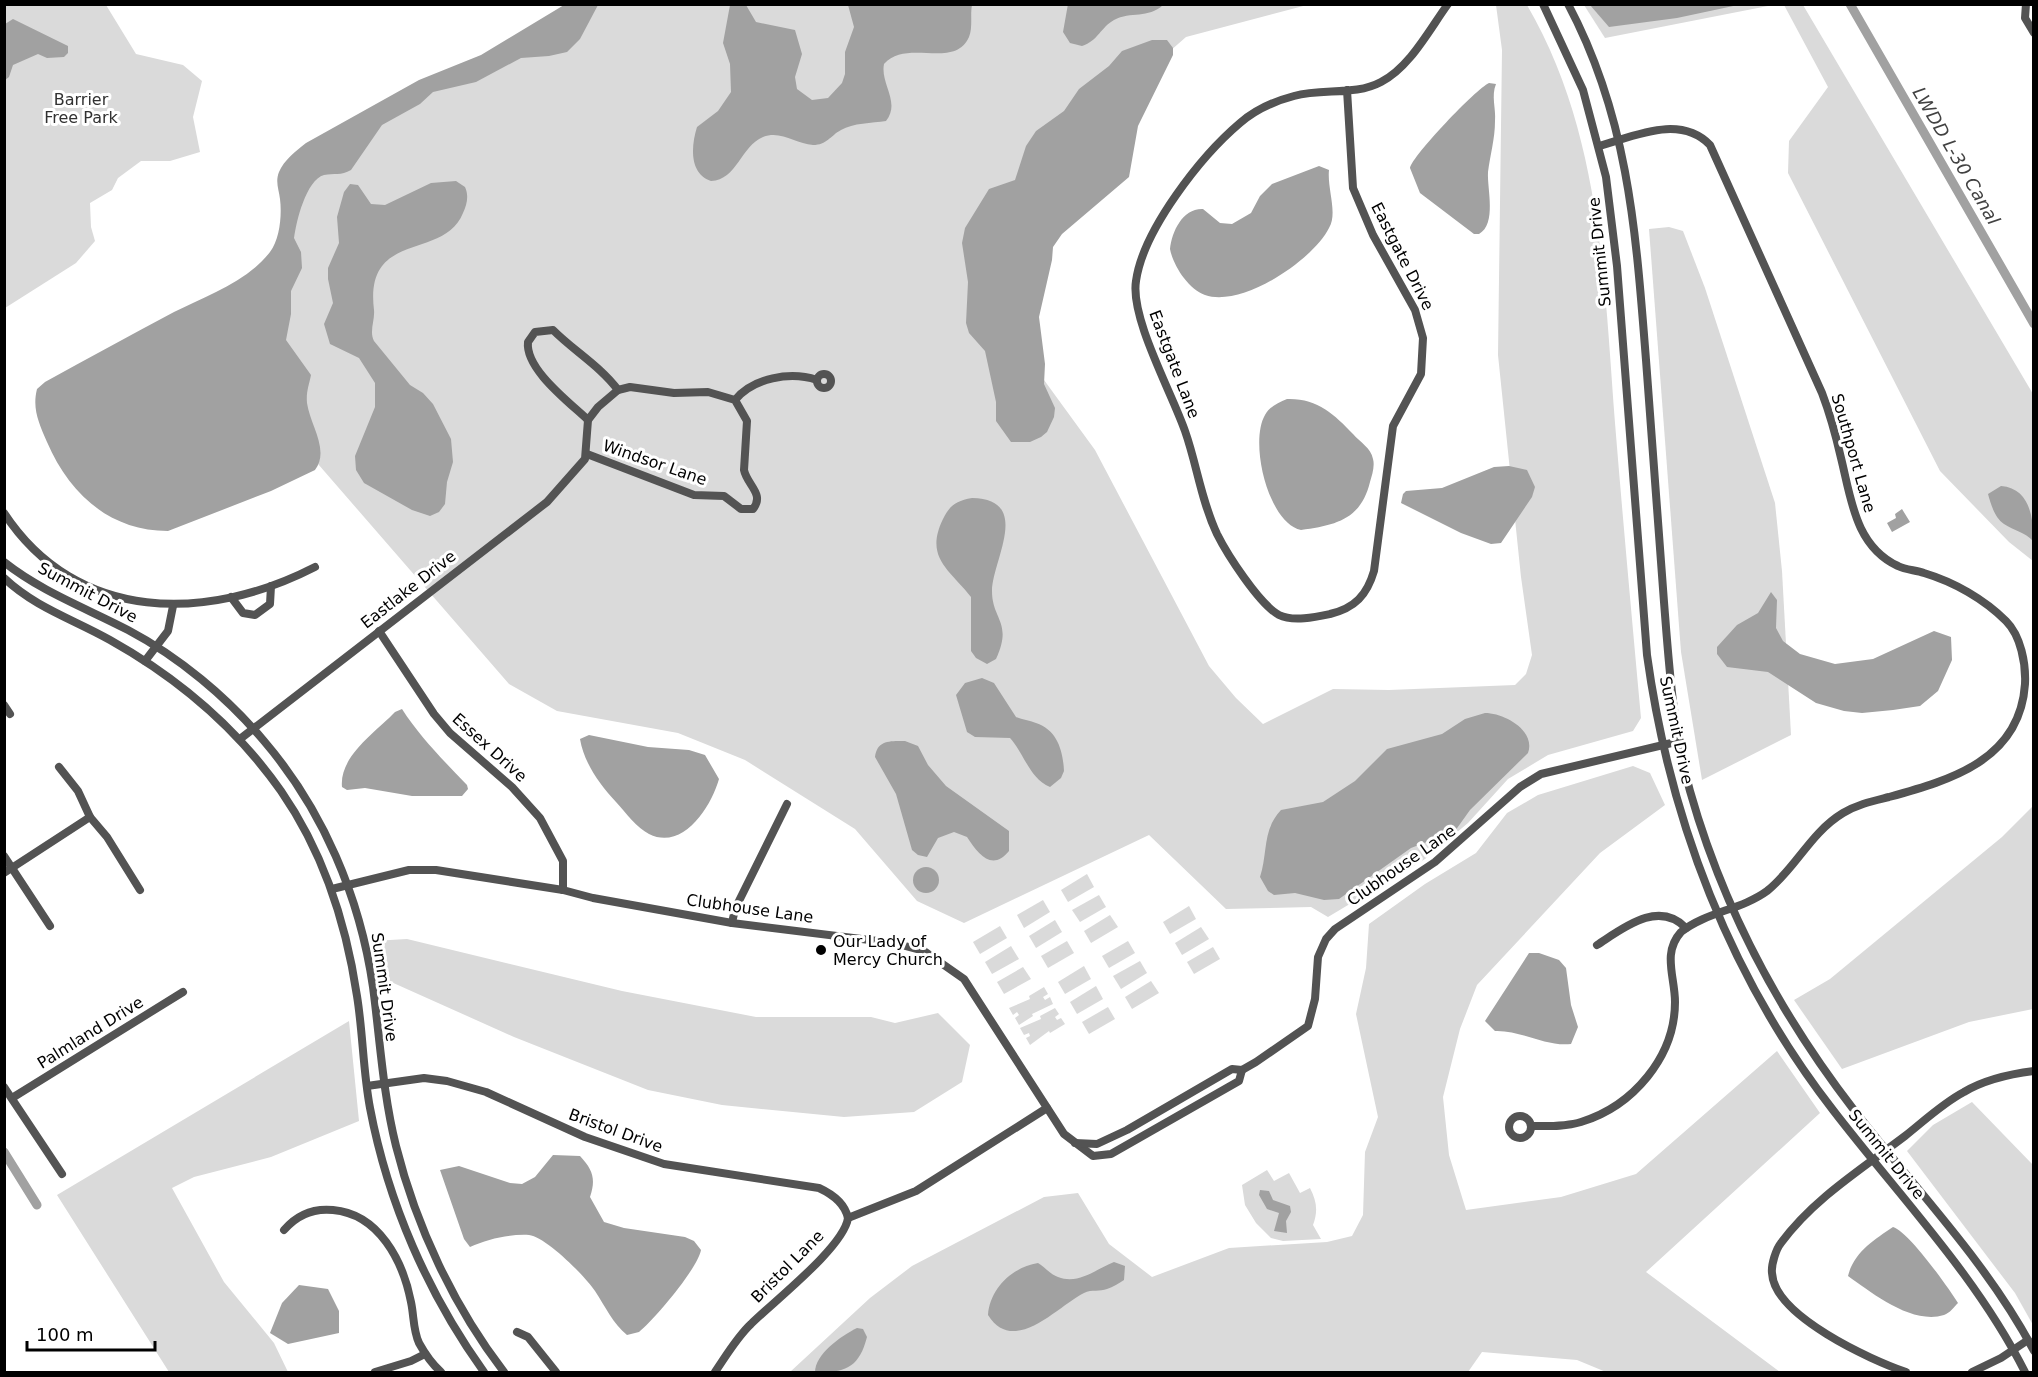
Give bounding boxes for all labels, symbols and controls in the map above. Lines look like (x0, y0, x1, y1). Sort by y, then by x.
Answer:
water label: LWDD L-30 Canal (1909, 83, 2004, 228)
park label: Barrier Free Park (44, 90, 119, 127)
street label: Summit Drive (1584, 196, 1615, 308)
street label: Eastgate Drive (1367, 199, 1438, 313)
street label: Eastgate Lane (1145, 307, 1204, 421)
street label: Southport Lane (1827, 391, 1880, 515)
street label: Windsor Lane (600, 436, 709, 489)
street label: Eastlake Drive (357, 546, 459, 632)
street label: Summit Drive (35, 558, 141, 627)
street label: Summit Drive (1656, 674, 1697, 786)
street label: Essex Drive (449, 709, 531, 786)
street label: Clubhouse Lane (1343, 821, 1459, 910)
street label: Clubhouse Lane (685, 890, 815, 927)
street label: Summit Drive (367, 931, 402, 1043)
place label: Our Lady of Mercy Church (833, 932, 943, 969)
marker: Our Lady of Mercy Church (814, 943, 828, 957)
street label: Palmland Drive (34, 992, 147, 1073)
street label: Bristol Drive (566, 1105, 665, 1156)
street label: Summit Drive (1845, 1106, 1929, 1203)
street label: Bristol Lane (747, 1226, 828, 1307)
scale bar (27, 1314, 154, 1352)
text: 100 m (36, 1324, 94, 1345)

